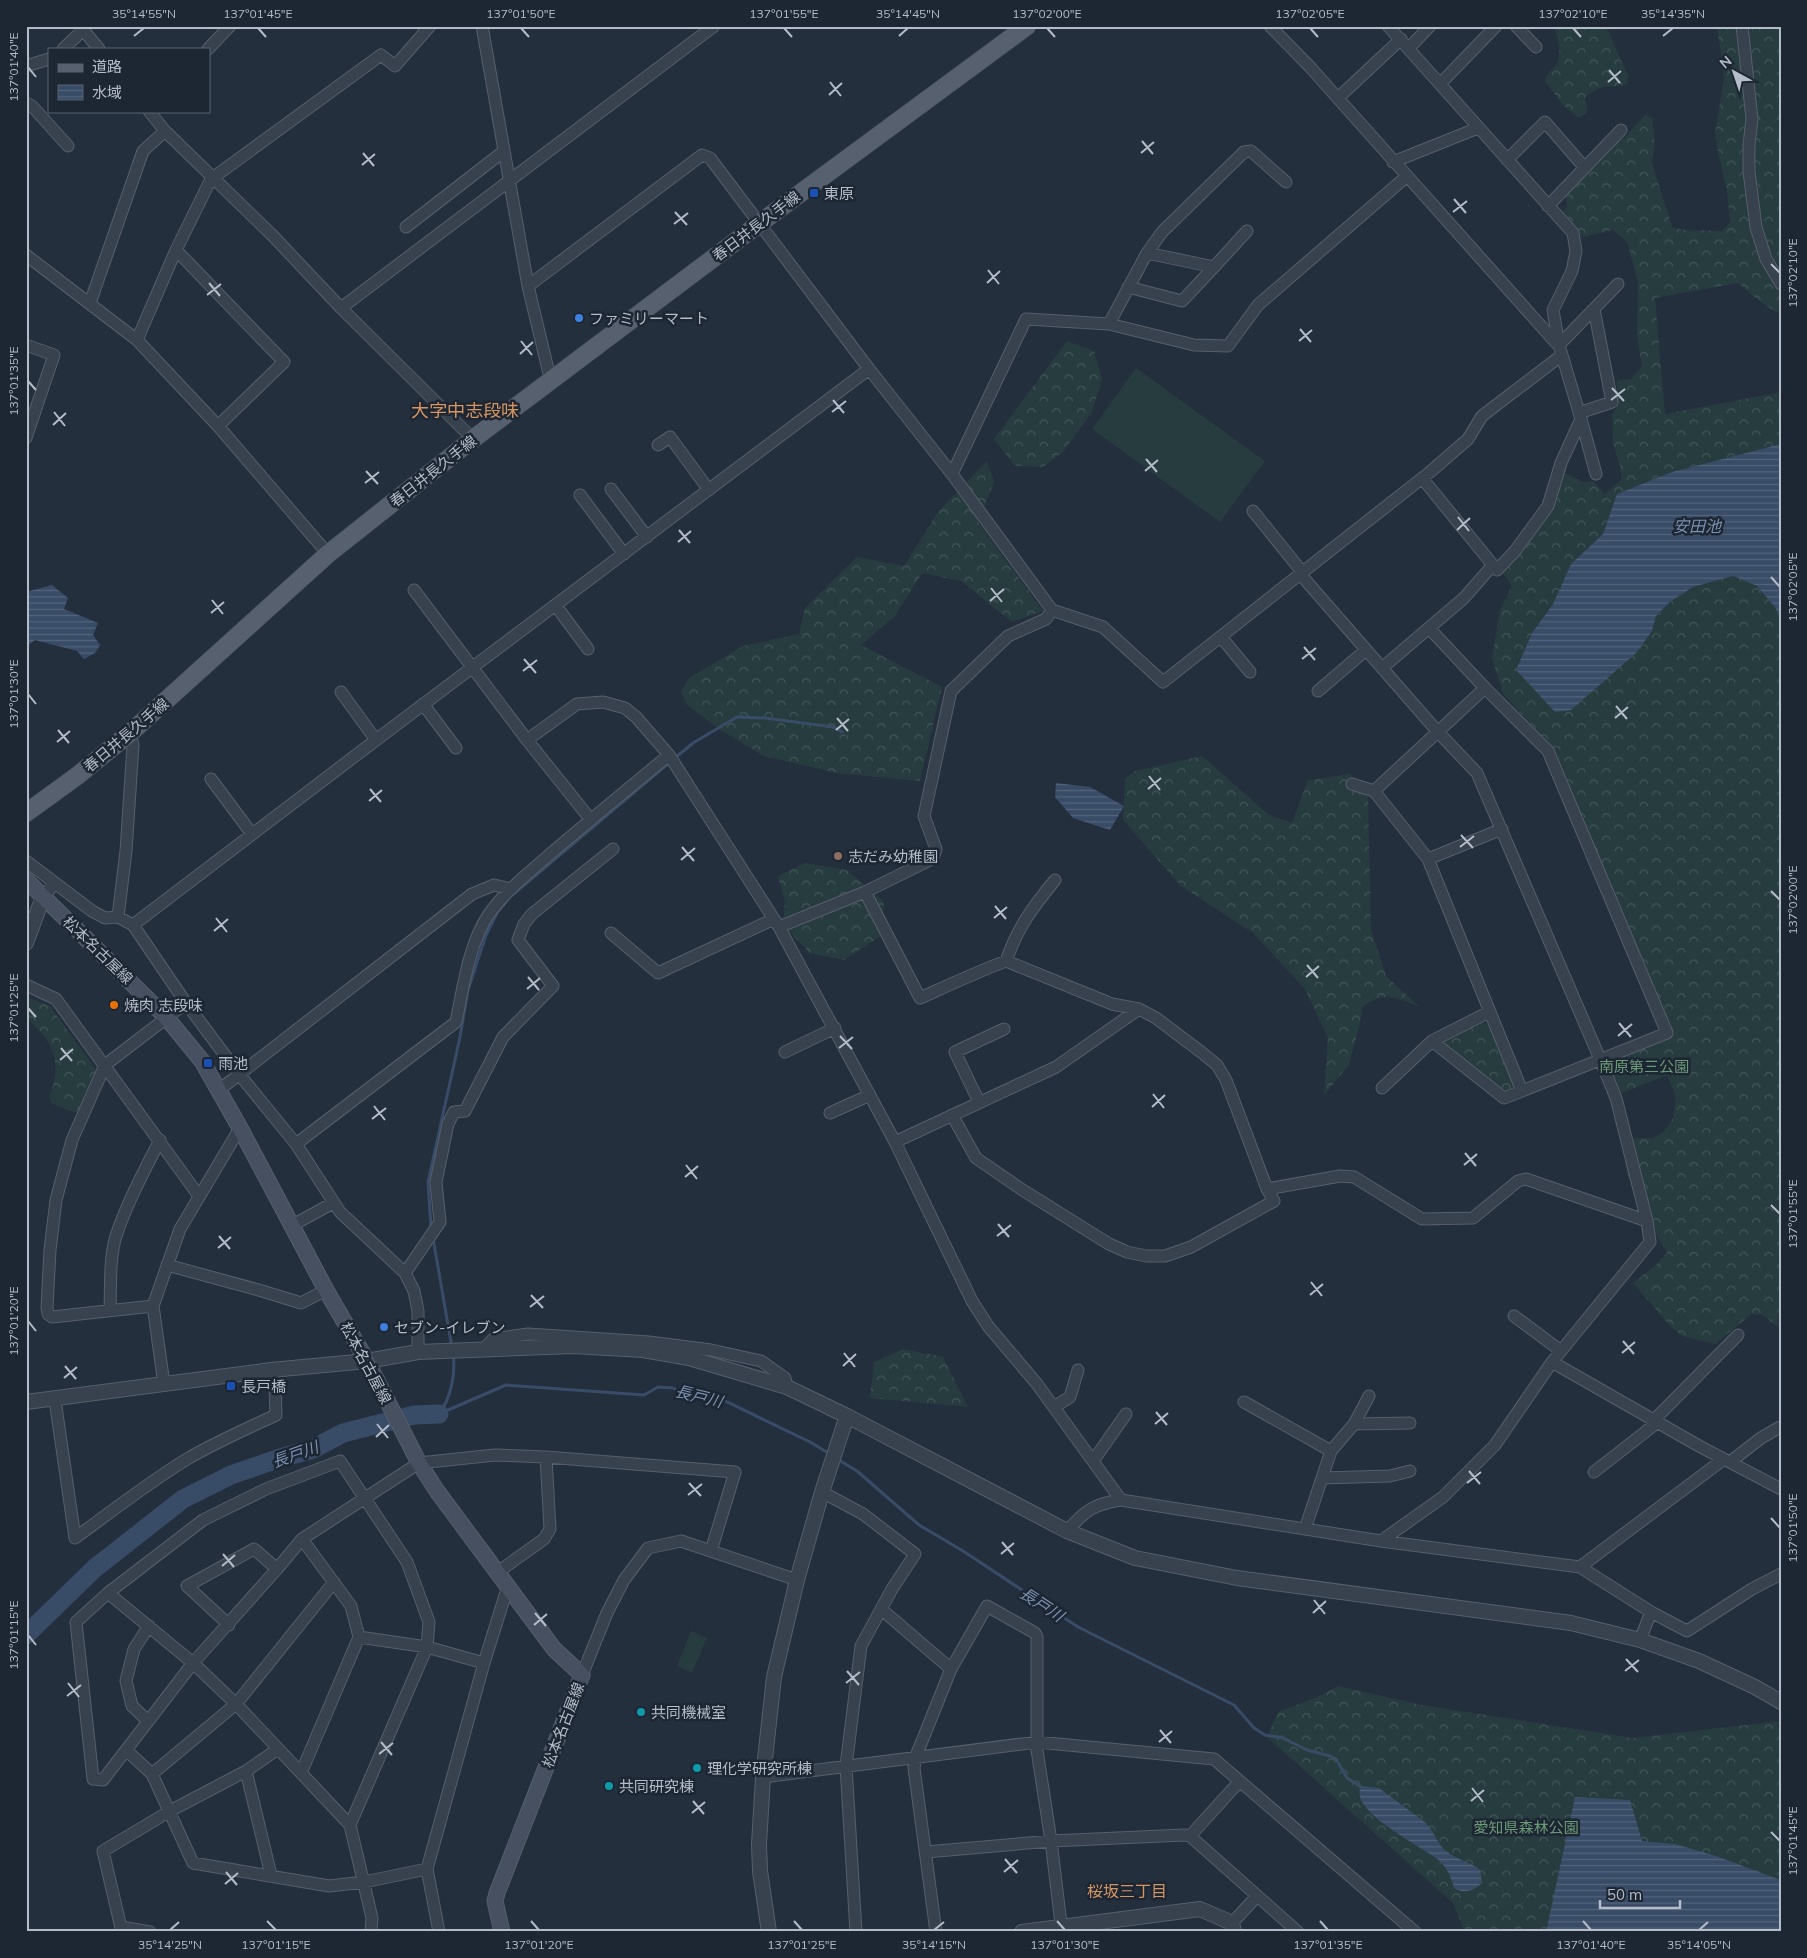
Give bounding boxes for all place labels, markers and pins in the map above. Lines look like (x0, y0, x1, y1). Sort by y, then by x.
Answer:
place label: 東原 (824, 184, 854, 203)
marker: 東原 (808, 187, 820, 199)
place label: ファミリーマート (589, 309, 709, 328)
marker: ファミリーマート (573, 312, 585, 324)
place label: 志だみ幼稚園 (848, 847, 938, 866)
marker: 志だみ幼稚園 (832, 850, 844, 862)
place label: 焼肉 志段味 (124, 996, 203, 1015)
marker: 焼肉 志段味 (108, 999, 120, 1011)
place label: 雨池 (218, 1054, 248, 1073)
marker: 雨池 (202, 1057, 214, 1069)
place label: セブン-イレブン (394, 1318, 505, 1337)
marker: セブン-イレブン (378, 1321, 390, 1333)
place label: 長戸橋 (241, 1377, 286, 1396)
marker: 長戸橋 (225, 1380, 237, 1392)
place label: 共同機械室 (651, 1703, 726, 1722)
marker: 共同機械室 (635, 1706, 647, 1718)
place label: 理化学研究所棟 (707, 1759, 812, 1778)
marker: 理化学研究所棟 (691, 1762, 703, 1774)
place label: 共同研究棟 (619, 1777, 694, 1796)
marker: 共同研究棟 (603, 1780, 615, 1792)

